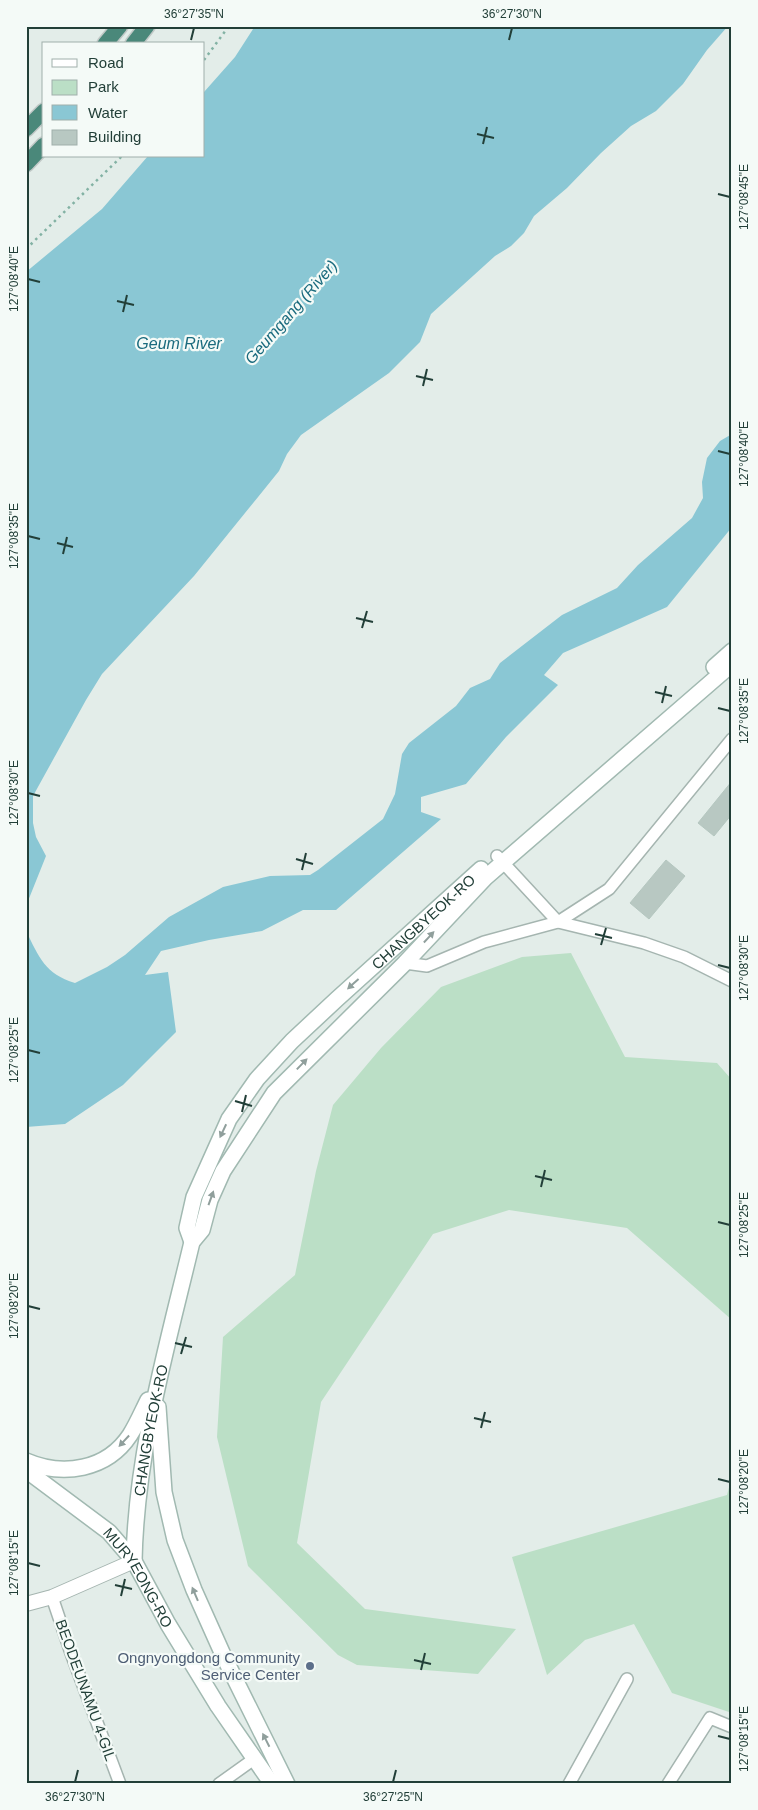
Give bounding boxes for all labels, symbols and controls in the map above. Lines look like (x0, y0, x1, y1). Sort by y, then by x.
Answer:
text: 36°27'35"N (164, 7, 224, 21)
text: 36°27'30"N (482, 7, 542, 21)
legend (42, 42, 205, 158)
text: Road (88, 54, 124, 71)
text: Park (88, 78, 119, 95)
text: Water (88, 104, 127, 121)
text: Building (88, 128, 141, 145)
text: 127°08'45"E (737, 164, 751, 230)
text: 127°08'40"E (7, 246, 21, 312)
water label: Geumgang (River) (241, 257, 341, 367)
water label: Geum River (136, 335, 222, 352)
text: 127°08'40"E (737, 421, 751, 487)
text: 127°08'35"E (7, 503, 21, 569)
text: 127°08'35"E (737, 678, 751, 744)
text: 127°08'30"E (7, 760, 21, 826)
street label: CHANGBYEOK-RO (368, 870, 478, 972)
one-way arrow (423, 932, 435, 944)
text: 127°08'30"E (737, 935, 751, 1001)
one-way arrow (348, 978, 360, 990)
text: 127°08'25"E (7, 1017, 21, 1083)
one-way arrow (296, 1059, 308, 1071)
one-way arrow (219, 1124, 227, 1138)
one-way arrow (207, 1190, 215, 1205)
text: 127°08'25"E (737, 1192, 751, 1258)
text: 127°08'20"E (7, 1273, 21, 1339)
street label: CHANGBYEOK-RO (130, 1363, 171, 1497)
one-way arrow (118, 1434, 130, 1446)
text: 127°08'20"E (737, 1449, 751, 1515)
street label: MURYEONG-RO (100, 1524, 177, 1630)
text: 127°08'15"E (7, 1530, 21, 1596)
one-way arrow (191, 1587, 199, 1601)
street label: BEODEUNAMU 4-GIL (52, 1617, 120, 1763)
place label: Ongnyongdong Community Service Center (117, 1649, 300, 1683)
marker: Ongnyongdong Community Service Center (304, 1660, 316, 1672)
text: 127°08'15"E (737, 1706, 751, 1772)
one-way arrow (261, 1733, 269, 1747)
text: 36°27'30"N (45, 1790, 105, 1804)
text: 36°27'25"N (363, 1790, 423, 1804)

